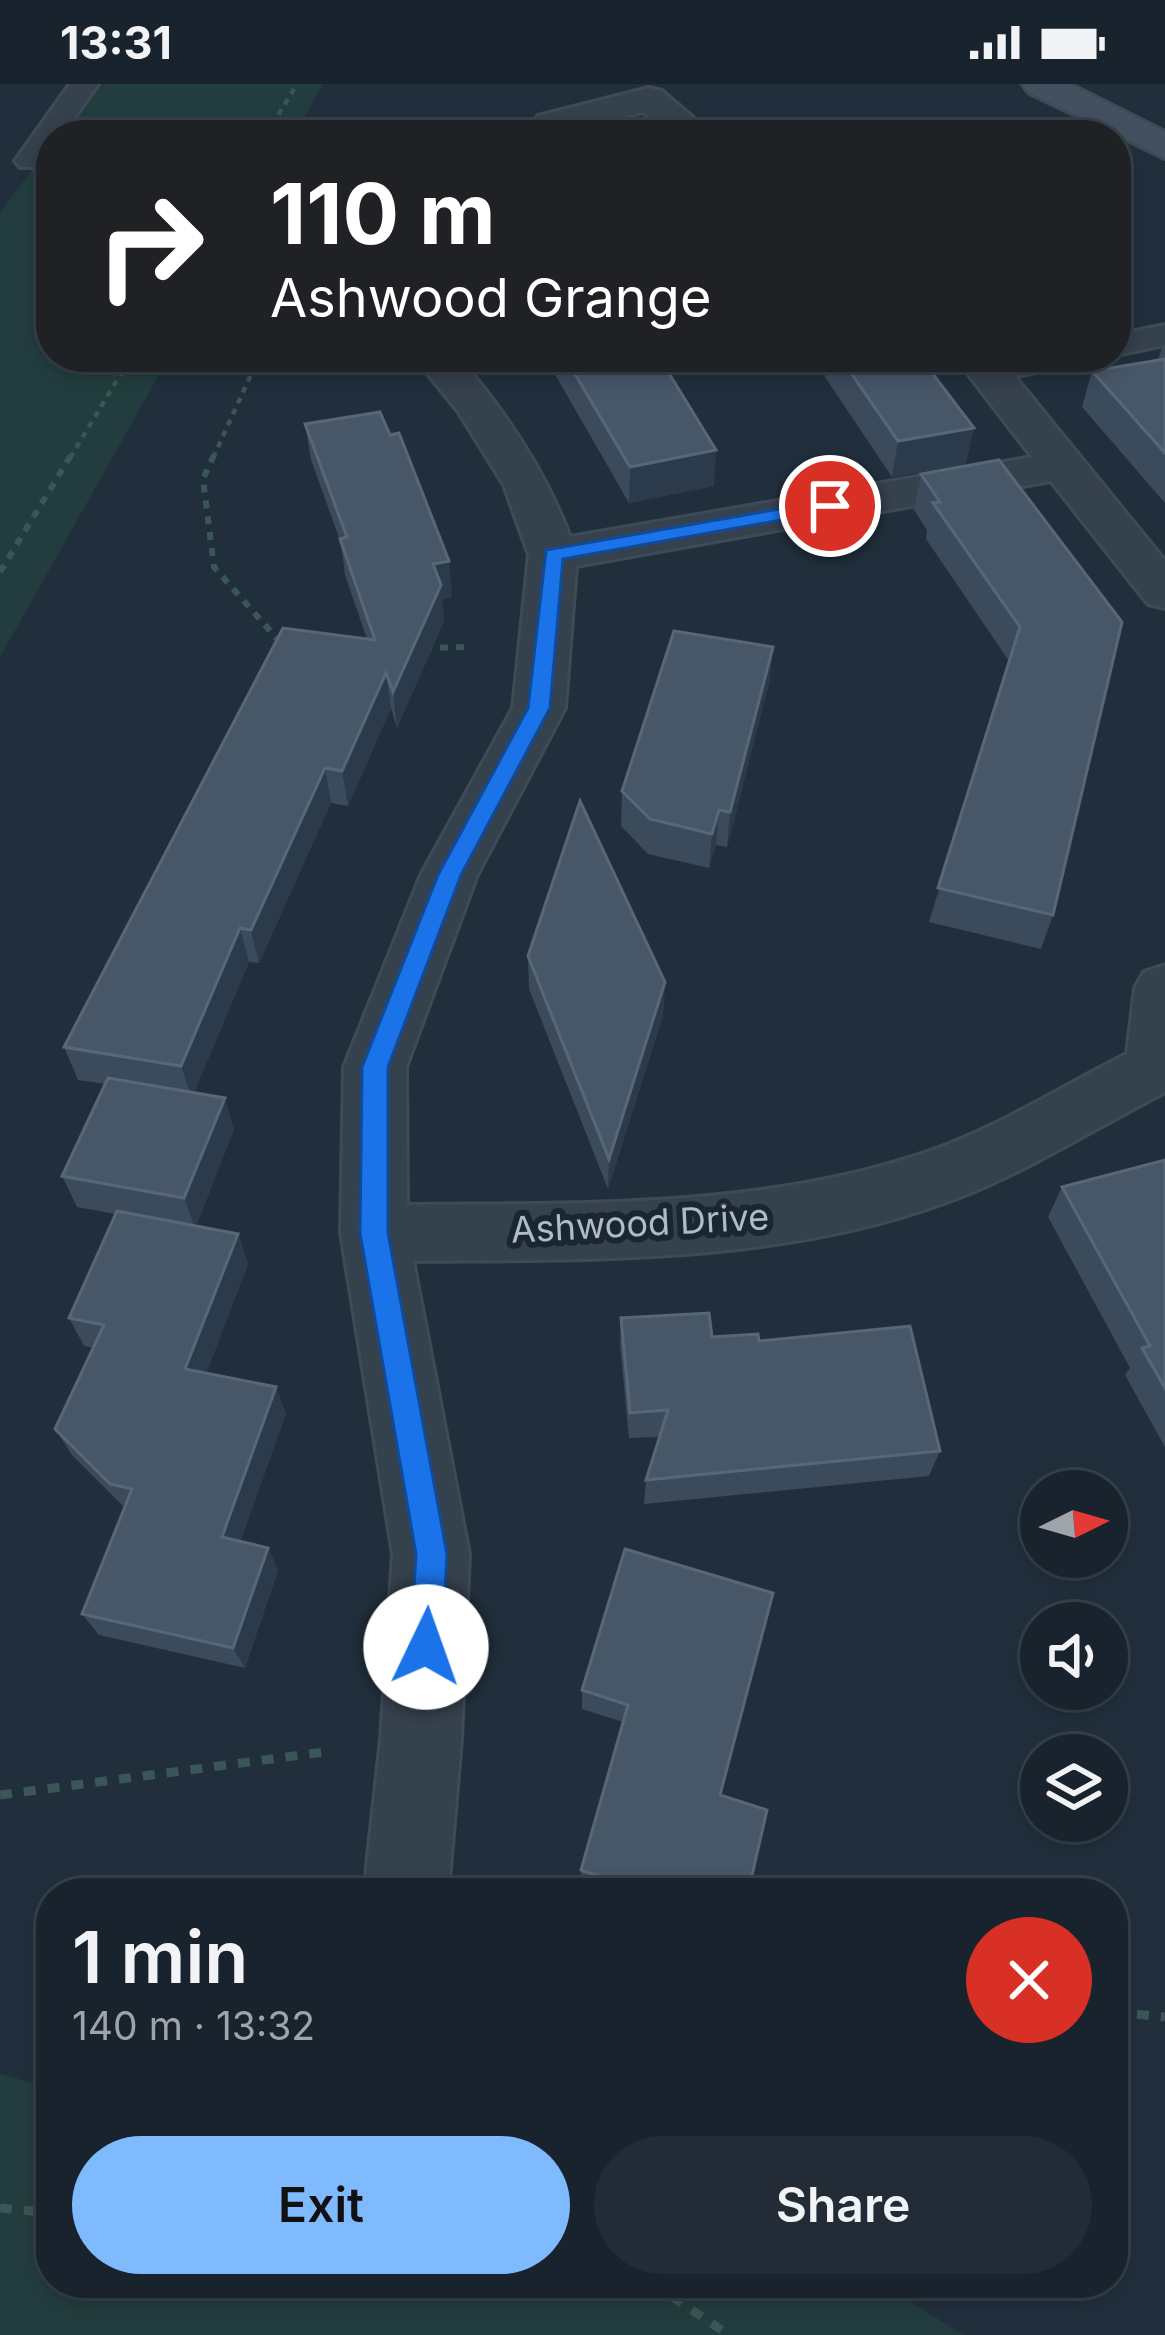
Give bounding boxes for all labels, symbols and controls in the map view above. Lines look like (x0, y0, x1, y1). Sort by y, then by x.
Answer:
text: 13:31 (60, 15, 172, 70)
text: 110 m (270, 163, 496, 264)
icon: right (72, 168, 228, 324)
text: Ashwood Grange (270, 265, 711, 330)
pin (779, 455, 881, 557)
icon: arrive (797, 473, 863, 539)
street label: Ashwood Drive (510, 1194, 770, 1252)
north arrow (1020, 1470, 1128, 1578)
map controls (1020, 1470, 1128, 1842)
position arrow (363, 1584, 489, 1710)
button: sound (1020, 1602, 1128, 1710)
button: layers (1020, 1734, 1128, 1842)
text: 1 min (72, 1913, 248, 2000)
button: close (966, 1917, 1092, 2043)
text: 140 m · 13:32 (72, 2002, 315, 2049)
button: Exit (72, 2136, 570, 2274)
button: Share (594, 2136, 1092, 2274)

